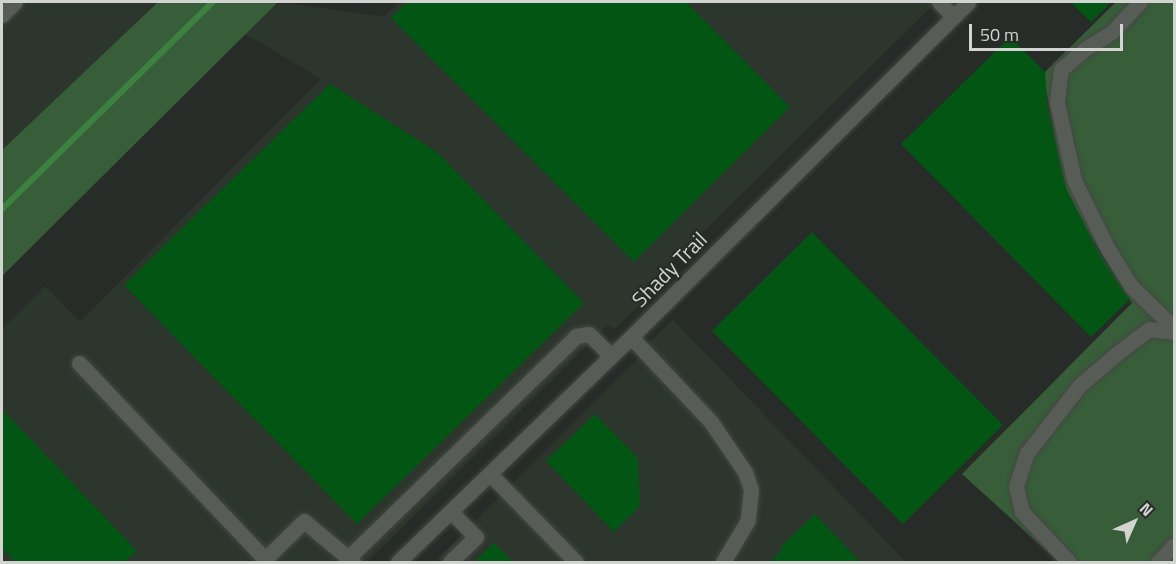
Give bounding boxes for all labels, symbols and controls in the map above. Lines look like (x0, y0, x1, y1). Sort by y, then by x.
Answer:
scale bar (972, 12, 1126, 50)
text: 50 m (980, 21, 1019, 48)
street label: Shady Trail (626, 226, 712, 312)
north arrow (1104, 492, 1164, 552)
text: N (1134, 497, 1159, 522)

